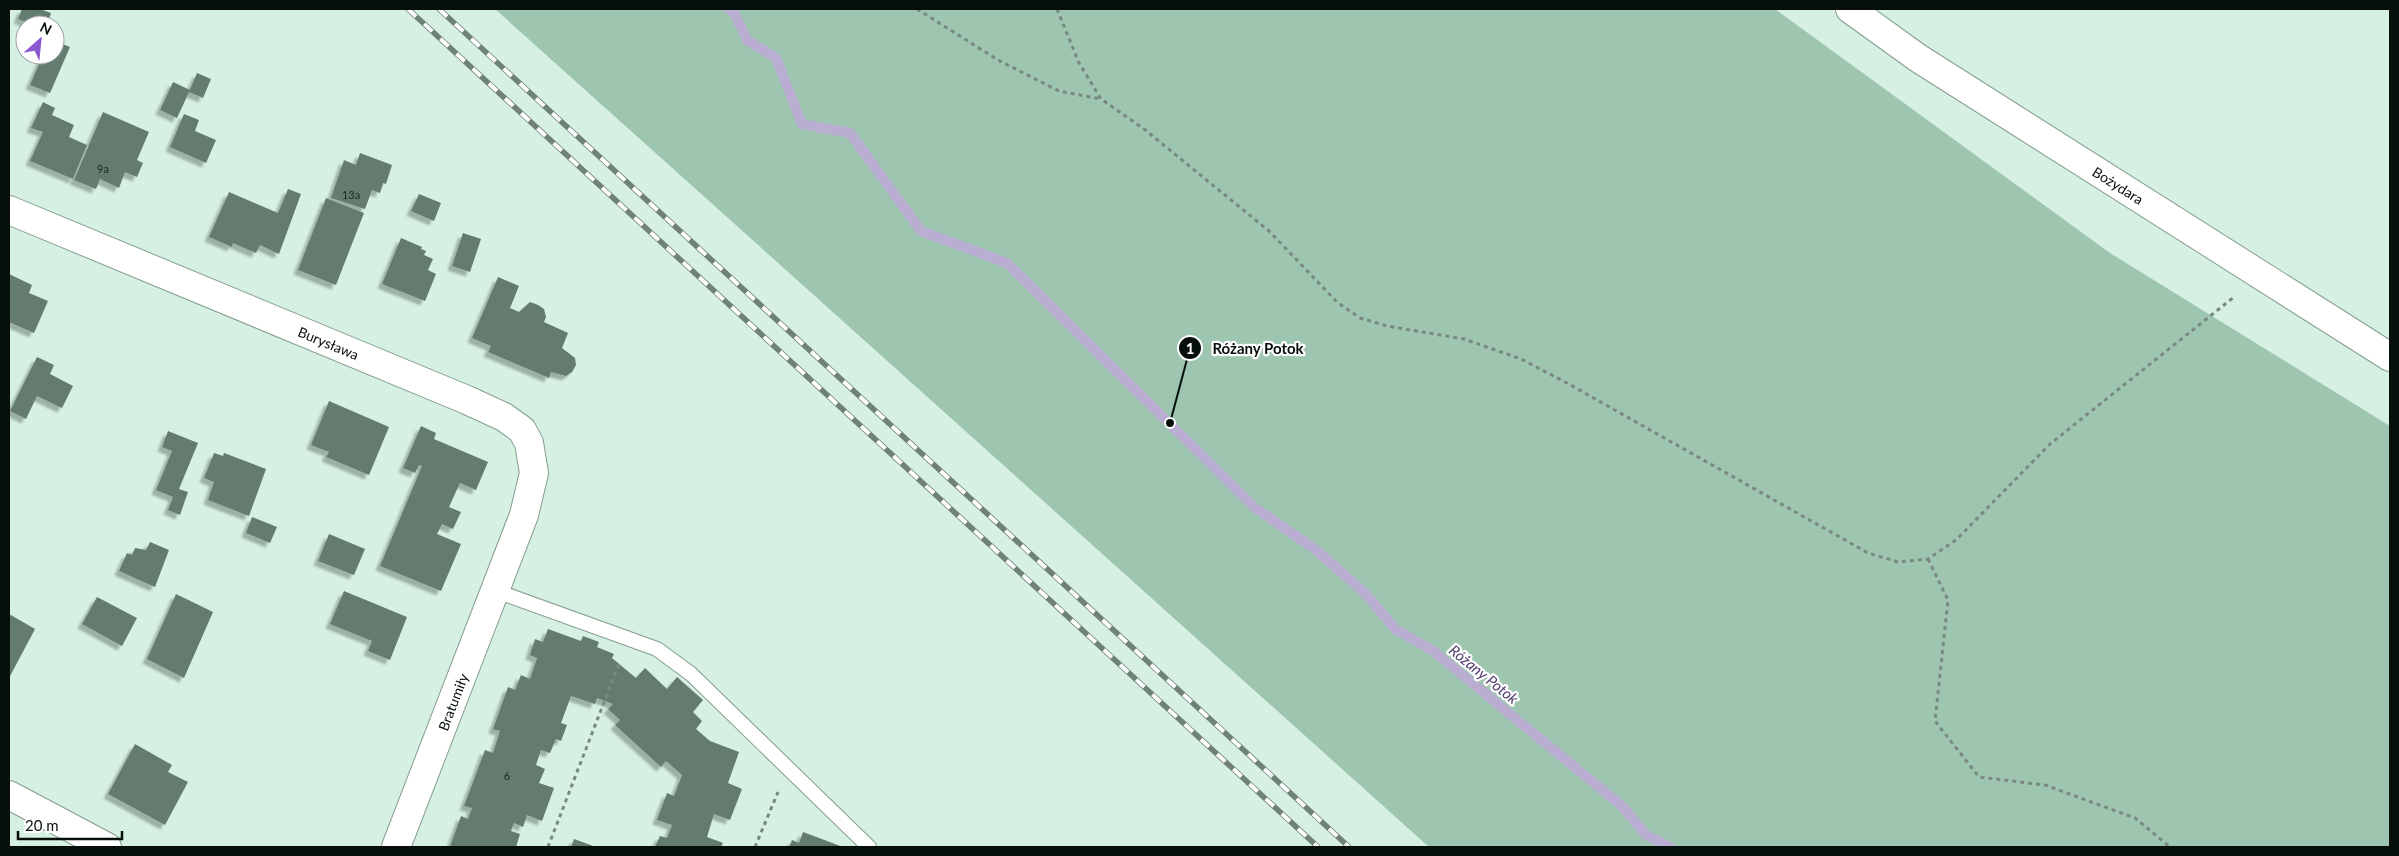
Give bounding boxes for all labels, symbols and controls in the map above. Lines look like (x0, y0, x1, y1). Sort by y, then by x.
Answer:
north arrow (15, 15, 65, 65)
text: N (37, 18, 55, 38)
house number: 9a (97, 162, 109, 175)
street label: Bożydara (2090, 163, 2147, 207)
house number: 13a (342, 188, 360, 201)
street label: Burysława (296, 322, 361, 363)
callout: Różany Potok (1177, 333, 1314, 363)
text: 1 (1186, 339, 1194, 357)
text: Różany Potok (1212, 339, 1305, 357)
water label: Różany Potok (1446, 641, 1523, 708)
street label: Bratumiły (434, 670, 472, 733)
house number: 6 (504, 769, 510, 782)
scale bar (18, 808, 121, 840)
text: 20 m (25, 816, 59, 834)

